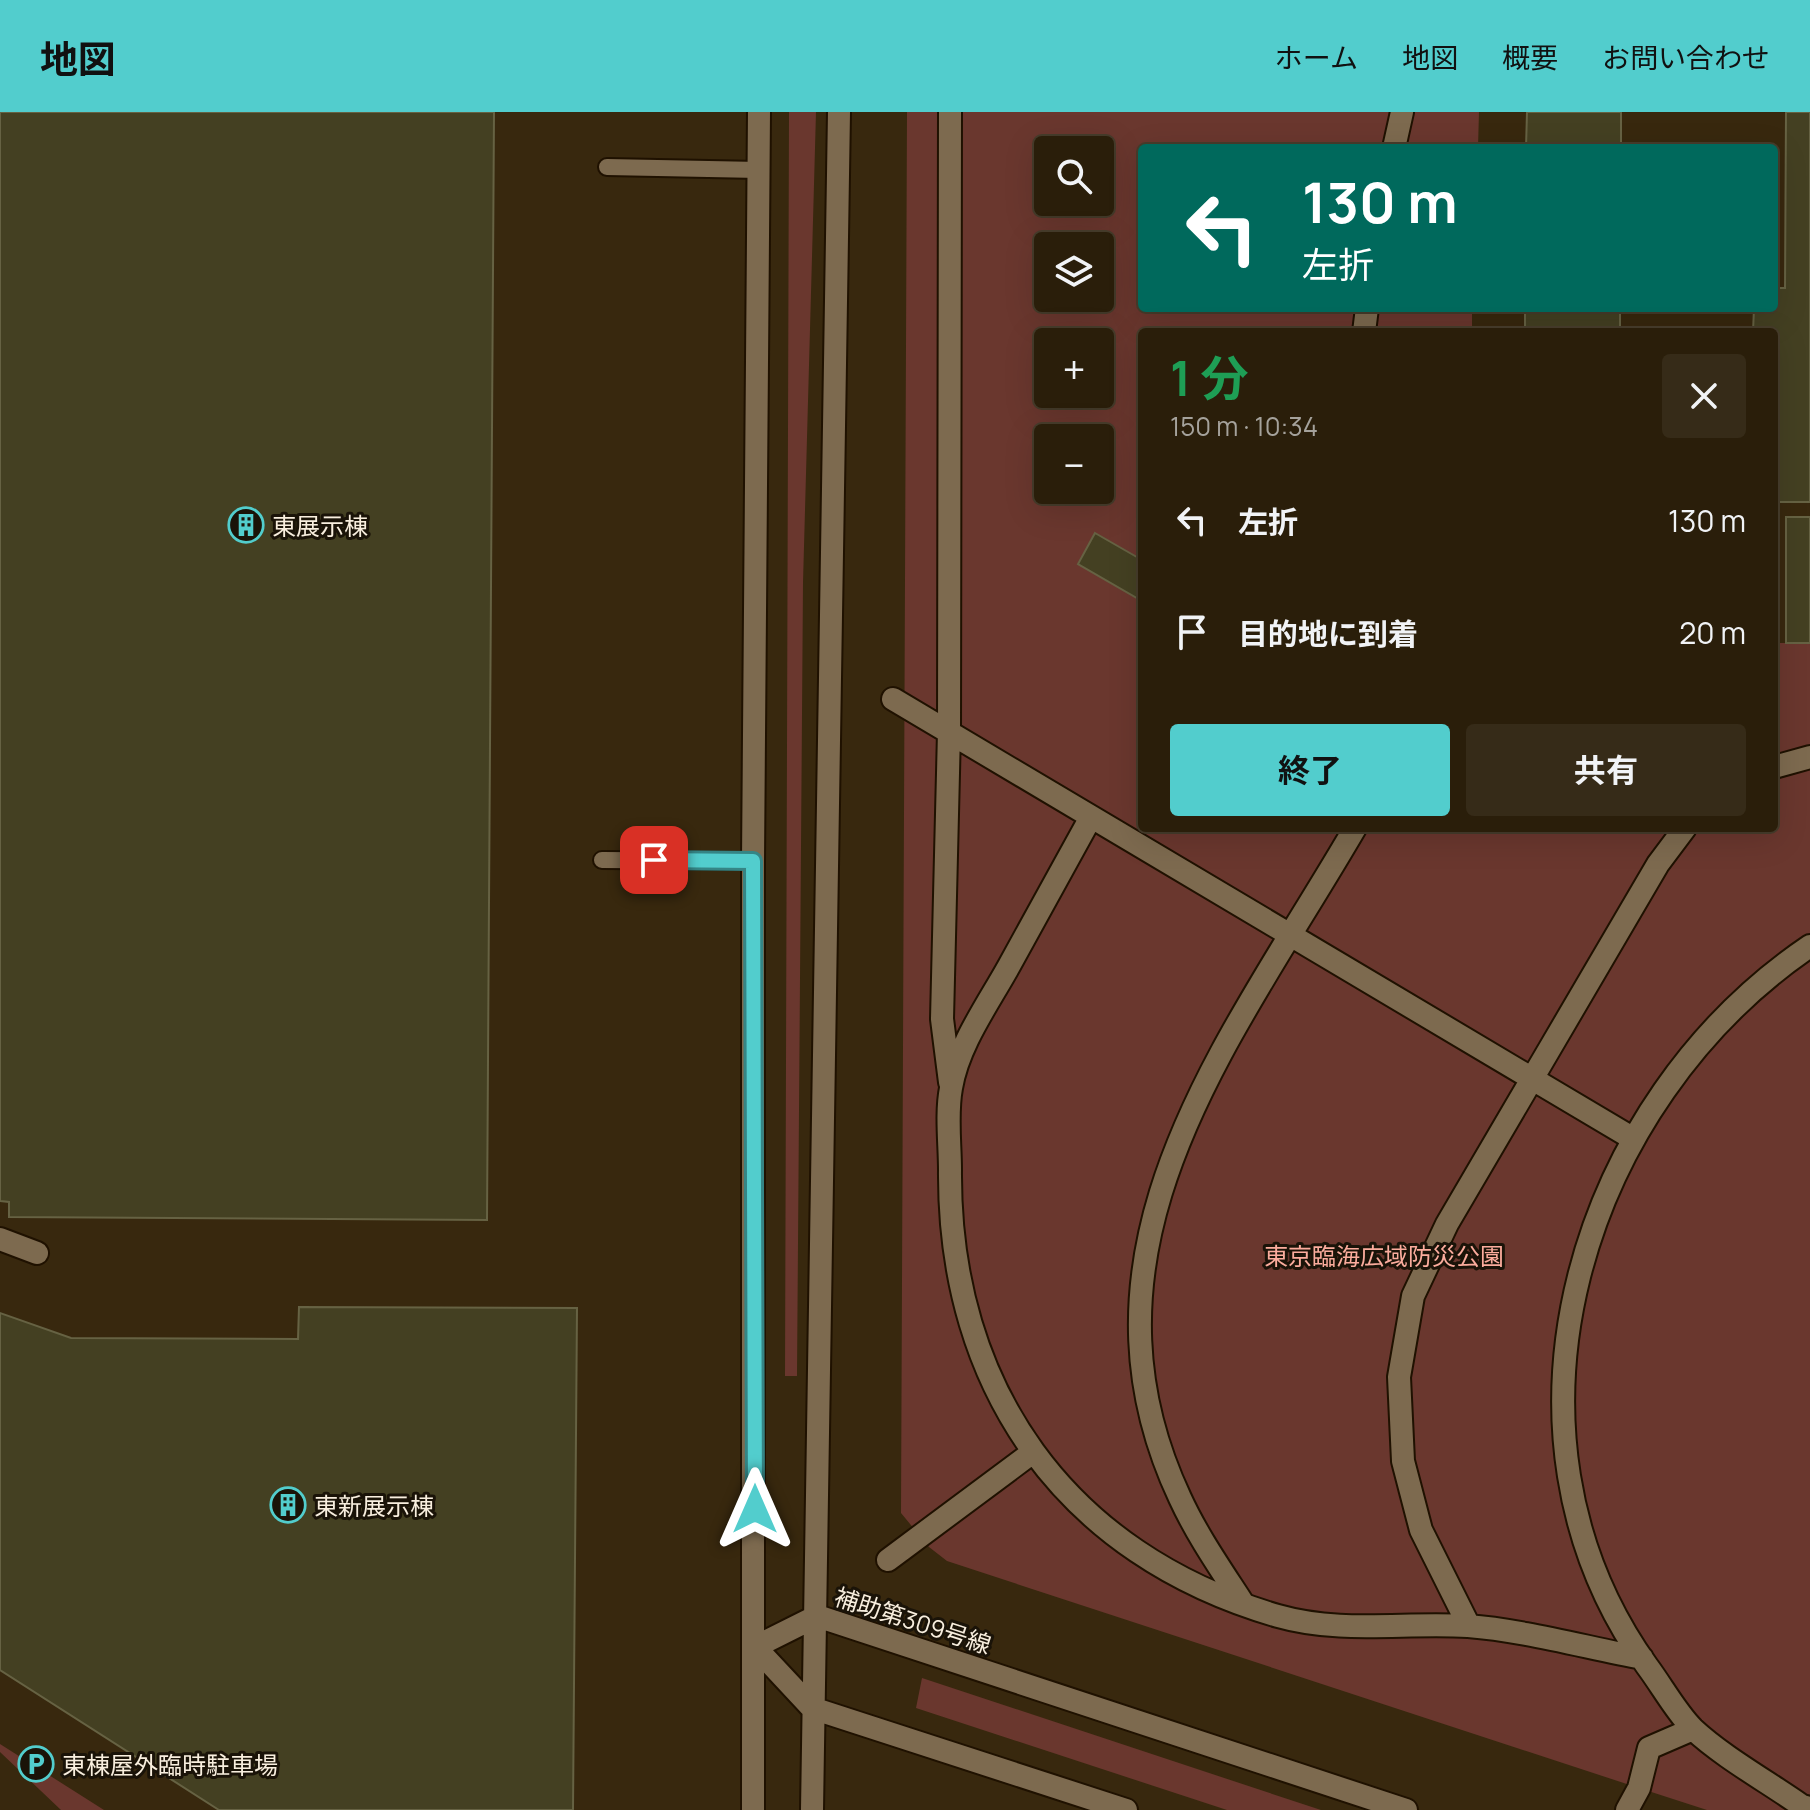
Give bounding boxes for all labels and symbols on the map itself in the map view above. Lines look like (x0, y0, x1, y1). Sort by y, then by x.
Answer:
building icon: 東展示棟 (227, 506, 265, 544)
place label: 東展示棟 (272, 509, 368, 542)
pin (620, 826, 688, 894)
park label: 東京臨海広域防災公園 (1264, 1239, 1504, 1272)
position arrow (713, 1467, 797, 1551)
building icon: 東新展示棟 (269, 1486, 307, 1524)
place label: 東新展示棟 (314, 1489, 434, 1522)
street label: 補助第309号線 (830, 1579, 996, 1661)
parking icon: 東棟屋外臨時駐車場 (17, 1745, 55, 1783)
place label: 東棟屋外臨時駐車場 (62, 1748, 278, 1781)

